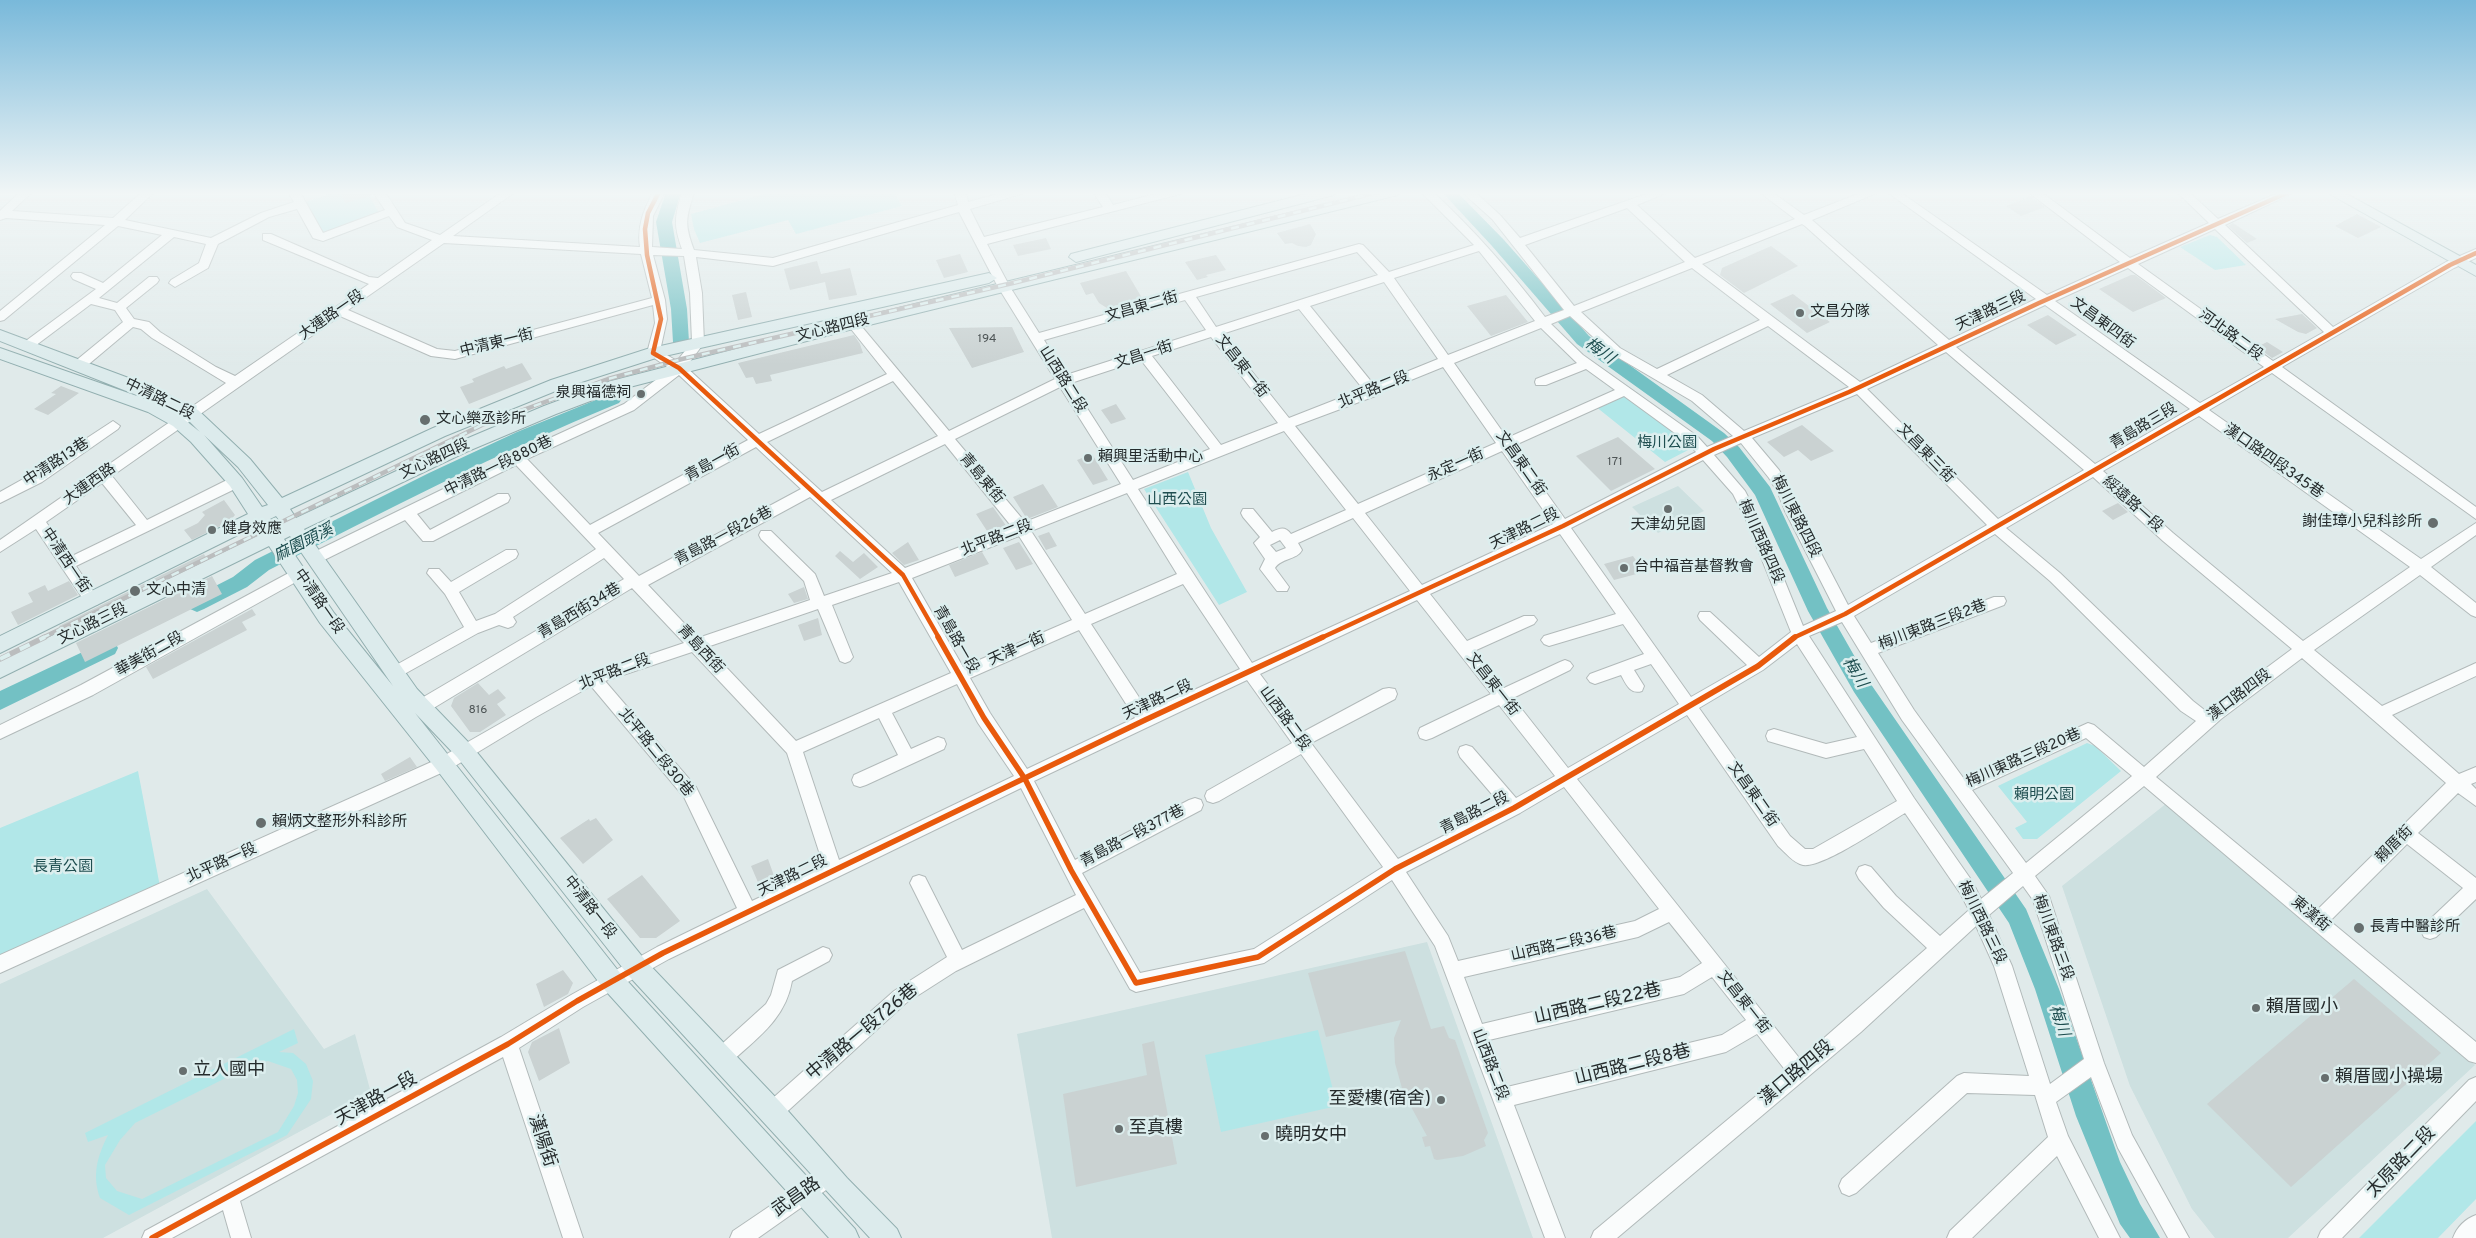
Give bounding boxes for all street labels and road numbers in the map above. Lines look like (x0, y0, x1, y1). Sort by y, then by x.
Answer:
street label: 大連路一段 (296, 287, 368, 345)
street label: 天津路三段 (1953, 288, 2029, 336)
street label: 文昌東二街 (1103, 289, 1181, 327)
street label: 文昌東四街 (2066, 295, 2138, 353)
street label: 河北路二段 (2194, 307, 2266, 365)
street label: 文心路四段 (794, 311, 872, 347)
street label: 中清東一街 (458, 326, 536, 362)
street label: 文昌東一街 (1211, 332, 1271, 402)
street label: 文昌一街 (1113, 338, 1175, 374)
street label: 山西路二段 (1034, 343, 1090, 417)
street label: 北平路二段 (1336, 369, 1412, 413)
street label: 中清路二段 (121, 375, 197, 425)
street label: 青島路三段 (2107, 400, 2181, 454)
street label: 文昌東三街 (1892, 421, 1958, 487)
street label: 漢口路四段345巷 (2220, 421, 2326, 503)
street label: 文昌東二街 (1491, 428, 1549, 500)
street label: 中清路一段880巷 (442, 433, 556, 501)
street label: 中清路13巷 (21, 435, 93, 491)
street label: 文心路四段 (397, 436, 473, 484)
street label: 青島一街 (682, 442, 744, 486)
street label: 永定一街 (1425, 446, 1487, 486)
street label: 青島東街 (955, 450, 1007, 508)
street label: 大連西路 (60, 460, 120, 510)
street label: 梅川東路四段 (1767, 473, 1823, 561)
street label: 綏遠路一段 (2098, 473, 2166, 537)
street label: 梅川西路四段 (1733, 497, 1787, 587)
street label: 青島路一段26巷 (672, 504, 776, 570)
street label: 天津路二段 (1487, 505, 1563, 555)
street label: 北平路二段 (959, 517, 1035, 561)
street label: 中清西一街 (37, 525, 93, 597)
street label: 中清路一段 (289, 566, 347, 638)
street label: 青島西街34巷 (535, 580, 625, 644)
street label: 梅川東路三段2巷 (1876, 597, 1990, 655)
street label: 文心路三段 (55, 600, 131, 650)
street label: 青島路一段 (928, 603, 982, 677)
street label: 青島西街 (673, 622, 727, 678)
street label: 華美街二段 (113, 629, 187, 681)
street label: 天津一街 (986, 630, 1048, 670)
street label: 文昌東一街 (1462, 650, 1522, 720)
street label: 北平路二段 (577, 651, 653, 695)
street label: 漢口路四段 (2205, 666, 2275, 726)
street label: 天津路二段 (1120, 677, 1196, 725)
street label: 山西路二段 (1255, 683, 1313, 755)
street label: 北平路二段30巷 (614, 705, 696, 801)
street label: 梅川東路三段20巷 (1964, 726, 2084, 792)
street label: 文昌東二街 (1723, 759, 1781, 831)
street label: 青島路二段 (1438, 789, 1512, 839)
street label: 青島路一段377巷 (1078, 802, 1188, 872)
street label: 賴厝街 (2373, 823, 2417, 867)
street label: 北平路一段 (184, 841, 260, 887)
street label: 天津路二段 (755, 852, 831, 902)
street label: 中清路一段 (559, 873, 619, 943)
street label: 梅川西路三段 (1953, 879, 2009, 967)
street label: 梅川東路三段 (2028, 893, 2076, 983)
street label: 東漢街 (2287, 894, 2333, 936)
street label: 山西路二段36巷 (1509, 924, 1619, 966)
street label: 文昌東一街 (1713, 968, 1773, 1038)
street label: 中清路一段726巷 (803, 980, 923, 1086)
street label: 山西路二段22巷 (1532, 980, 1664, 1030)
street label: 山西路二段 (1467, 1027, 1511, 1103)
street label: 漢口路四段 (1756, 1037, 1838, 1111)
street label: 山西路二段8巷 (1573, 1041, 1693, 1091)
street label: 天津路一段 (332, 1069, 422, 1131)
street label: 漢陽街 (522, 1112, 560, 1170)
street label: 太原路二段 (2363, 1123, 2441, 1203)
street label: 武昌路 (769, 1174, 825, 1222)

